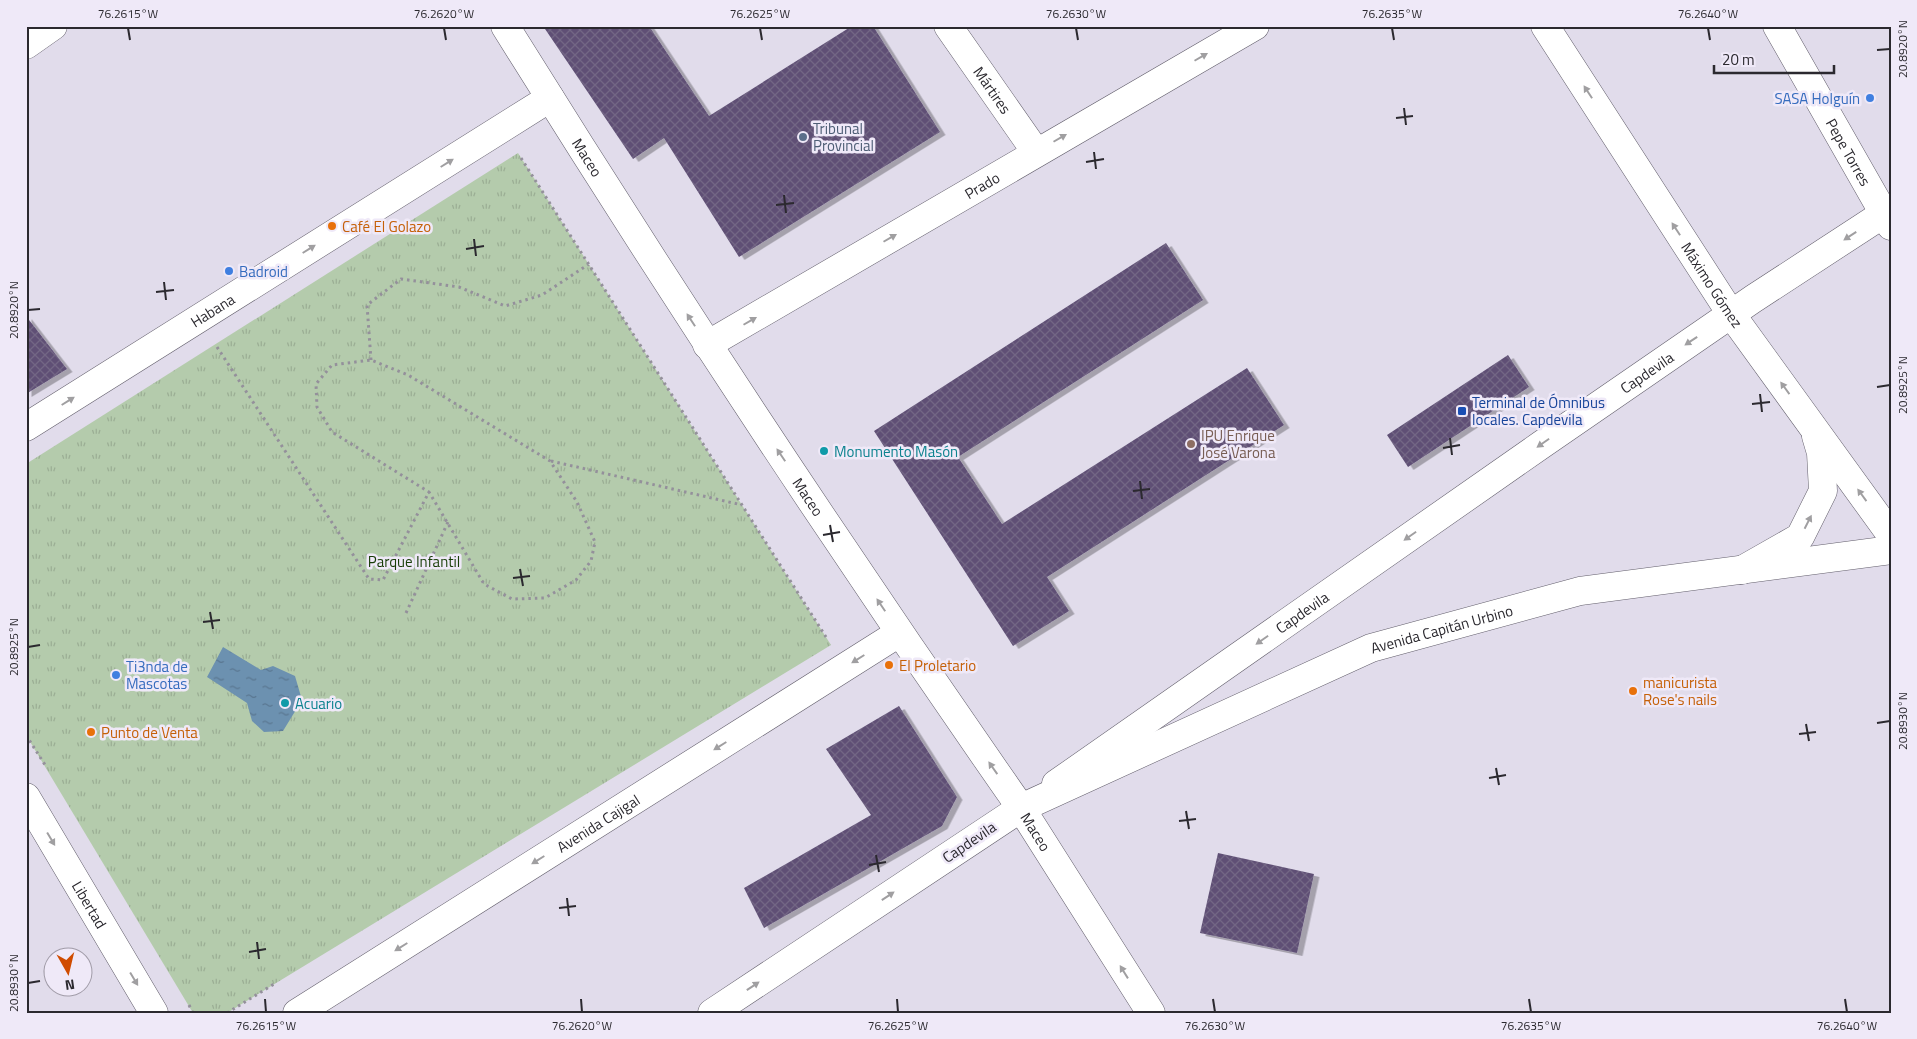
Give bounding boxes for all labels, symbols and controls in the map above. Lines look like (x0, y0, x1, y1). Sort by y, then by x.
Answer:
text: 76.2615°W (98, 4, 158, 23)
text: 76.2620°W (414, 4, 474, 23)
text: 76.2625°W (730, 4, 790, 23)
text: 76.2630°W (1046, 4, 1106, 23)
text: 76.2635°W (1362, 4, 1422, 23)
text: 76.2640°W (1678, 4, 1738, 23)
text: 20.8920°N (1893, 20, 1912, 78)
scale bar (1714, 42, 1834, 74)
text: 20 m (1722, 48, 1755, 71)
one-way arrow (1194, 53, 1208, 62)
street label: Mártires (968, 61, 1017, 118)
one-way arrow (1583, 86, 1593, 99)
place label: SASA Holguín (1775, 87, 1860, 110)
marker: SASA Holguín (1864, 92, 1876, 104)
street label: Pepe Torres (1820, 114, 1877, 190)
place label: Tribunal Provincial (813, 117, 874, 157)
marker: Tribunal Provincial (797, 131, 809, 143)
street label: Maceo (567, 133, 609, 181)
one-way arrow (1053, 134, 1067, 143)
one-way arrow (440, 159, 454, 168)
street label: Prado (960, 166, 1004, 204)
place label: Café El Golazo (342, 215, 431, 238)
marker: Café El Golazo (326, 220, 338, 232)
one-way arrow (1672, 222, 1681, 235)
one-way arrow (1843, 231, 1857, 241)
one-way arrow (883, 234, 896, 243)
street label: Máximo Gómez (1676, 237, 1749, 332)
one-way arrow (303, 245, 316, 254)
place label: Badroid (239, 260, 288, 283)
marker: Badroid (223, 265, 235, 277)
text: 20.8920°N (4, 281, 23, 339)
street label: Habana (186, 287, 239, 333)
one-way arrow (687, 313, 696, 326)
one-way arrow (743, 316, 756, 325)
one-way arrow (1684, 336, 1698, 346)
street label: Capdevila (1615, 345, 1678, 399)
text: 20.8925°N (1893, 356, 1912, 414)
one-way arrow (1780, 381, 1790, 395)
place label: Terminal de Ómnibus locales. Capdevila (1472, 391, 1605, 431)
one-way arrow (61, 396, 74, 405)
marker: Terminal de Ómnibus locales. Capdevila (1456, 405, 1468, 417)
place label: IPU Enrique José Varona (1201, 424, 1276, 464)
marker: IPU Enrique José Varona (1185, 438, 1197, 450)
one-way arrow (1536, 438, 1550, 448)
place label: Monumento Masón (834, 440, 958, 463)
marker: Monumento Masón (818, 445, 830, 457)
one-way arrow (776, 449, 786, 462)
street label: Maceo (787, 473, 830, 521)
one-way arrow (1857, 488, 1867, 502)
one-way arrow (1804, 514, 1812, 529)
one-way arrow (1403, 531, 1417, 541)
park label: Parque Infantil (368, 550, 460, 573)
street label: Capdevila (1271, 585, 1334, 639)
street label: Avenida Capitán Urbino (1368, 598, 1515, 659)
one-way arrow (876, 599, 885, 612)
text: 20.8925°N (4, 618, 23, 676)
one-way arrow (1256, 635, 1269, 645)
one-way arrow (851, 654, 864, 664)
place label: El Proletario (899, 654, 976, 677)
place label: Ti3nda de Mascotas (126, 655, 188, 695)
marker: El Proletario (883, 659, 895, 671)
marker: Ti3nda de Mascotas (110, 669, 122, 681)
place label: manicurista Rose's nails (1643, 671, 1718, 711)
marker: manicurista Rose's nails (1627, 685, 1639, 697)
place label: Acuario (295, 692, 342, 715)
text: 20.8930°N (1893, 692, 1912, 750)
marker: Acuario (279, 697, 291, 709)
place label: Punto de Venta (101, 721, 198, 744)
marker: Punto de Venta (85, 726, 97, 738)
one-way arrow (714, 741, 727, 750)
one-way arrow (988, 761, 998, 775)
street label: Avenida Cajigal (552, 788, 644, 858)
street label: Maceo (1015, 808, 1057, 856)
street label: Capdevila (938, 815, 1001, 868)
one-way arrow (47, 832, 56, 845)
one-way arrow (532, 856, 545, 865)
street label: Libertad (67, 876, 113, 933)
one-way arrow (881, 891, 895, 901)
one-way arrow (394, 942, 408, 952)
north arrow (42, 946, 92, 996)
text: 20.8930°N (4, 954, 23, 1012)
one-way arrow (1120, 965, 1129, 978)
one-way arrow (130, 972, 139, 985)
text: N (64, 974, 76, 996)
one-way arrow (746, 981, 759, 991)
text: 76.2615°W (236, 1016, 296, 1035)
text: 76.2620°W (552, 1016, 612, 1035)
text: 76.2625°W (868, 1016, 928, 1035)
text: 76.2630°W (1185, 1016, 1245, 1035)
text: 76.2635°W (1501, 1016, 1561, 1035)
text: 76.2640°W (1817, 1016, 1877, 1035)

